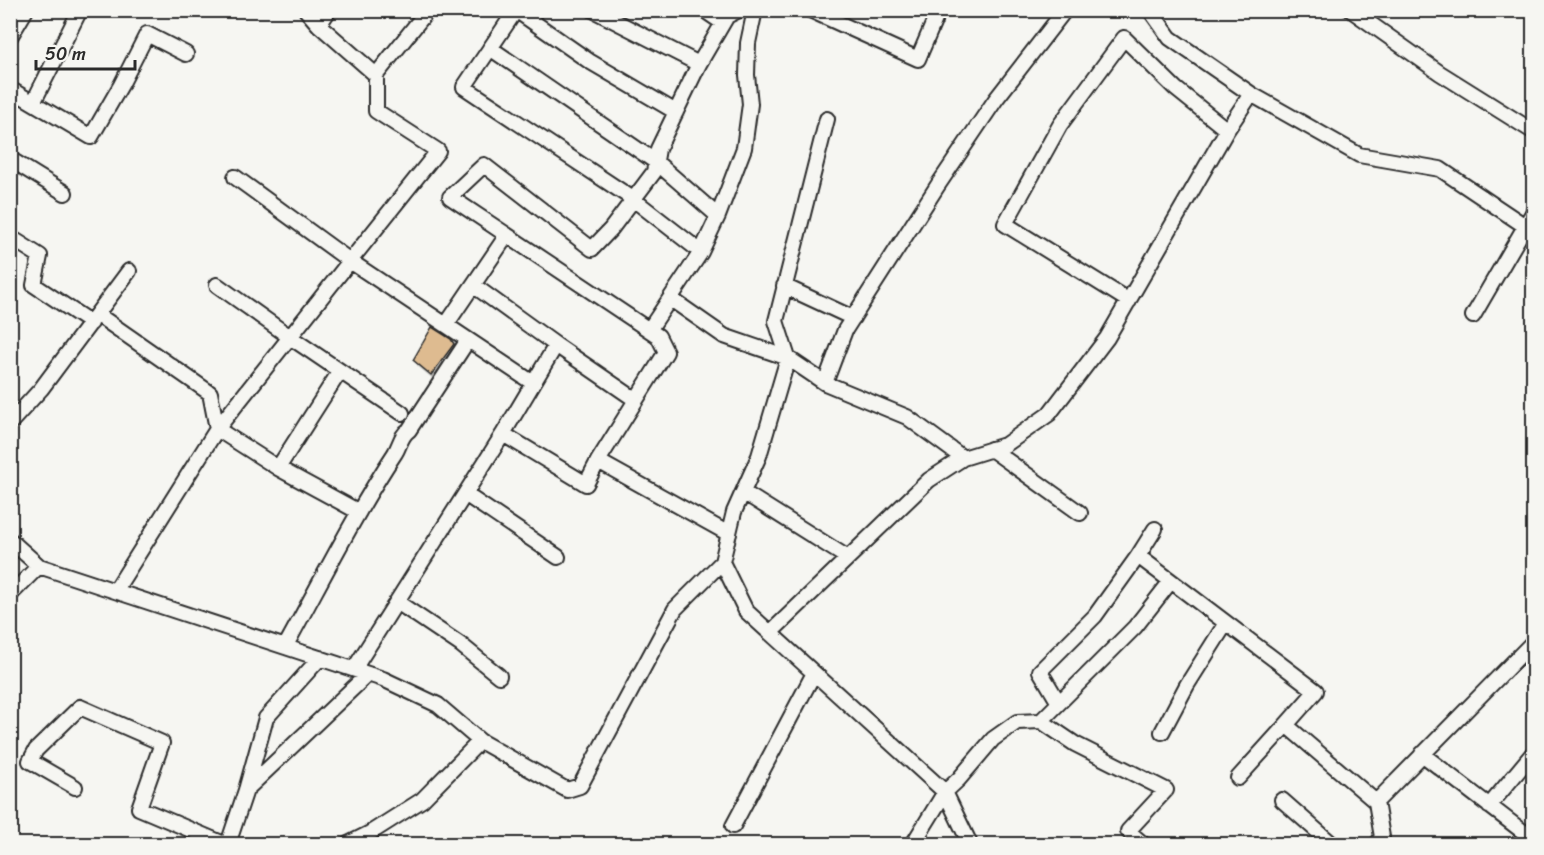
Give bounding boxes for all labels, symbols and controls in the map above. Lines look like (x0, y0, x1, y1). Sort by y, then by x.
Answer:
scale bar (36, 33, 135, 71)
text: 50 m (45, 38, 86, 70)

